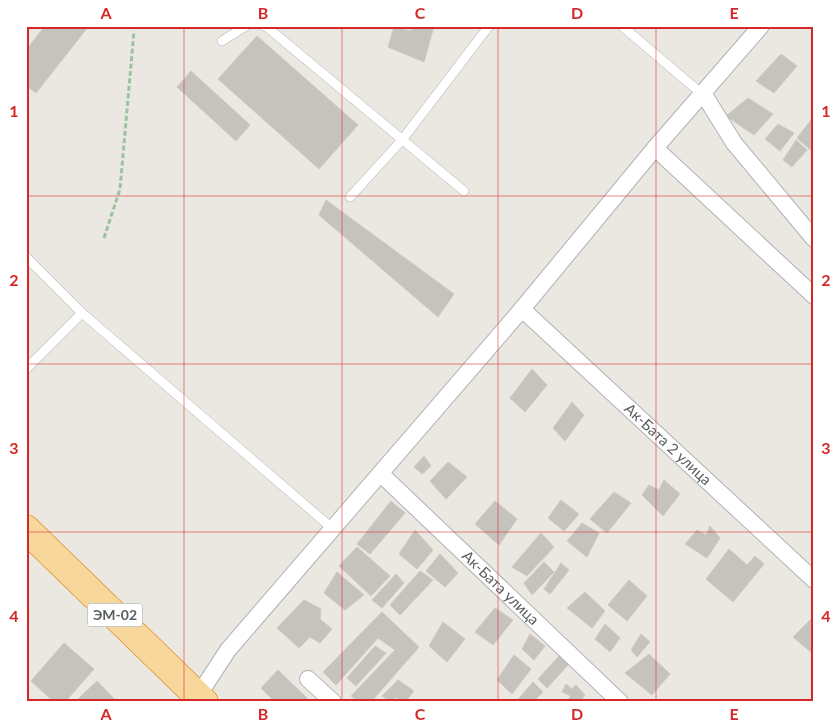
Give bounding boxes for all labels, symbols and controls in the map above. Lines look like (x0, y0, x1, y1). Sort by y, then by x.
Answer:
text: A (99, 3, 112, 22)
text: B (258, 3, 268, 22)
text: C (415, 3, 426, 22)
text: D (571, 3, 583, 22)
text: E (729, 3, 739, 22)
text: 1 (9, 101, 19, 120)
text: 1 (821, 101, 831, 120)
text: 2 (9, 270, 19, 289)
text: 2 (821, 270, 831, 289)
street label: Ак-Бата 2 улица (621, 399, 716, 488)
text: 3 (9, 438, 19, 457)
text: 3 (821, 438, 831, 457)
street label: Ак-Бата улица (459, 546, 543, 628)
road number: ЭМ-02 (88, 604, 142, 626)
text: 4 (9, 606, 19, 625)
text: 4 (821, 606, 831, 625)
text: A (99, 704, 112, 723)
text: B (258, 704, 268, 723)
text: C (415, 704, 426, 723)
text: D (571, 704, 583, 723)
text: E (729, 704, 739, 723)

